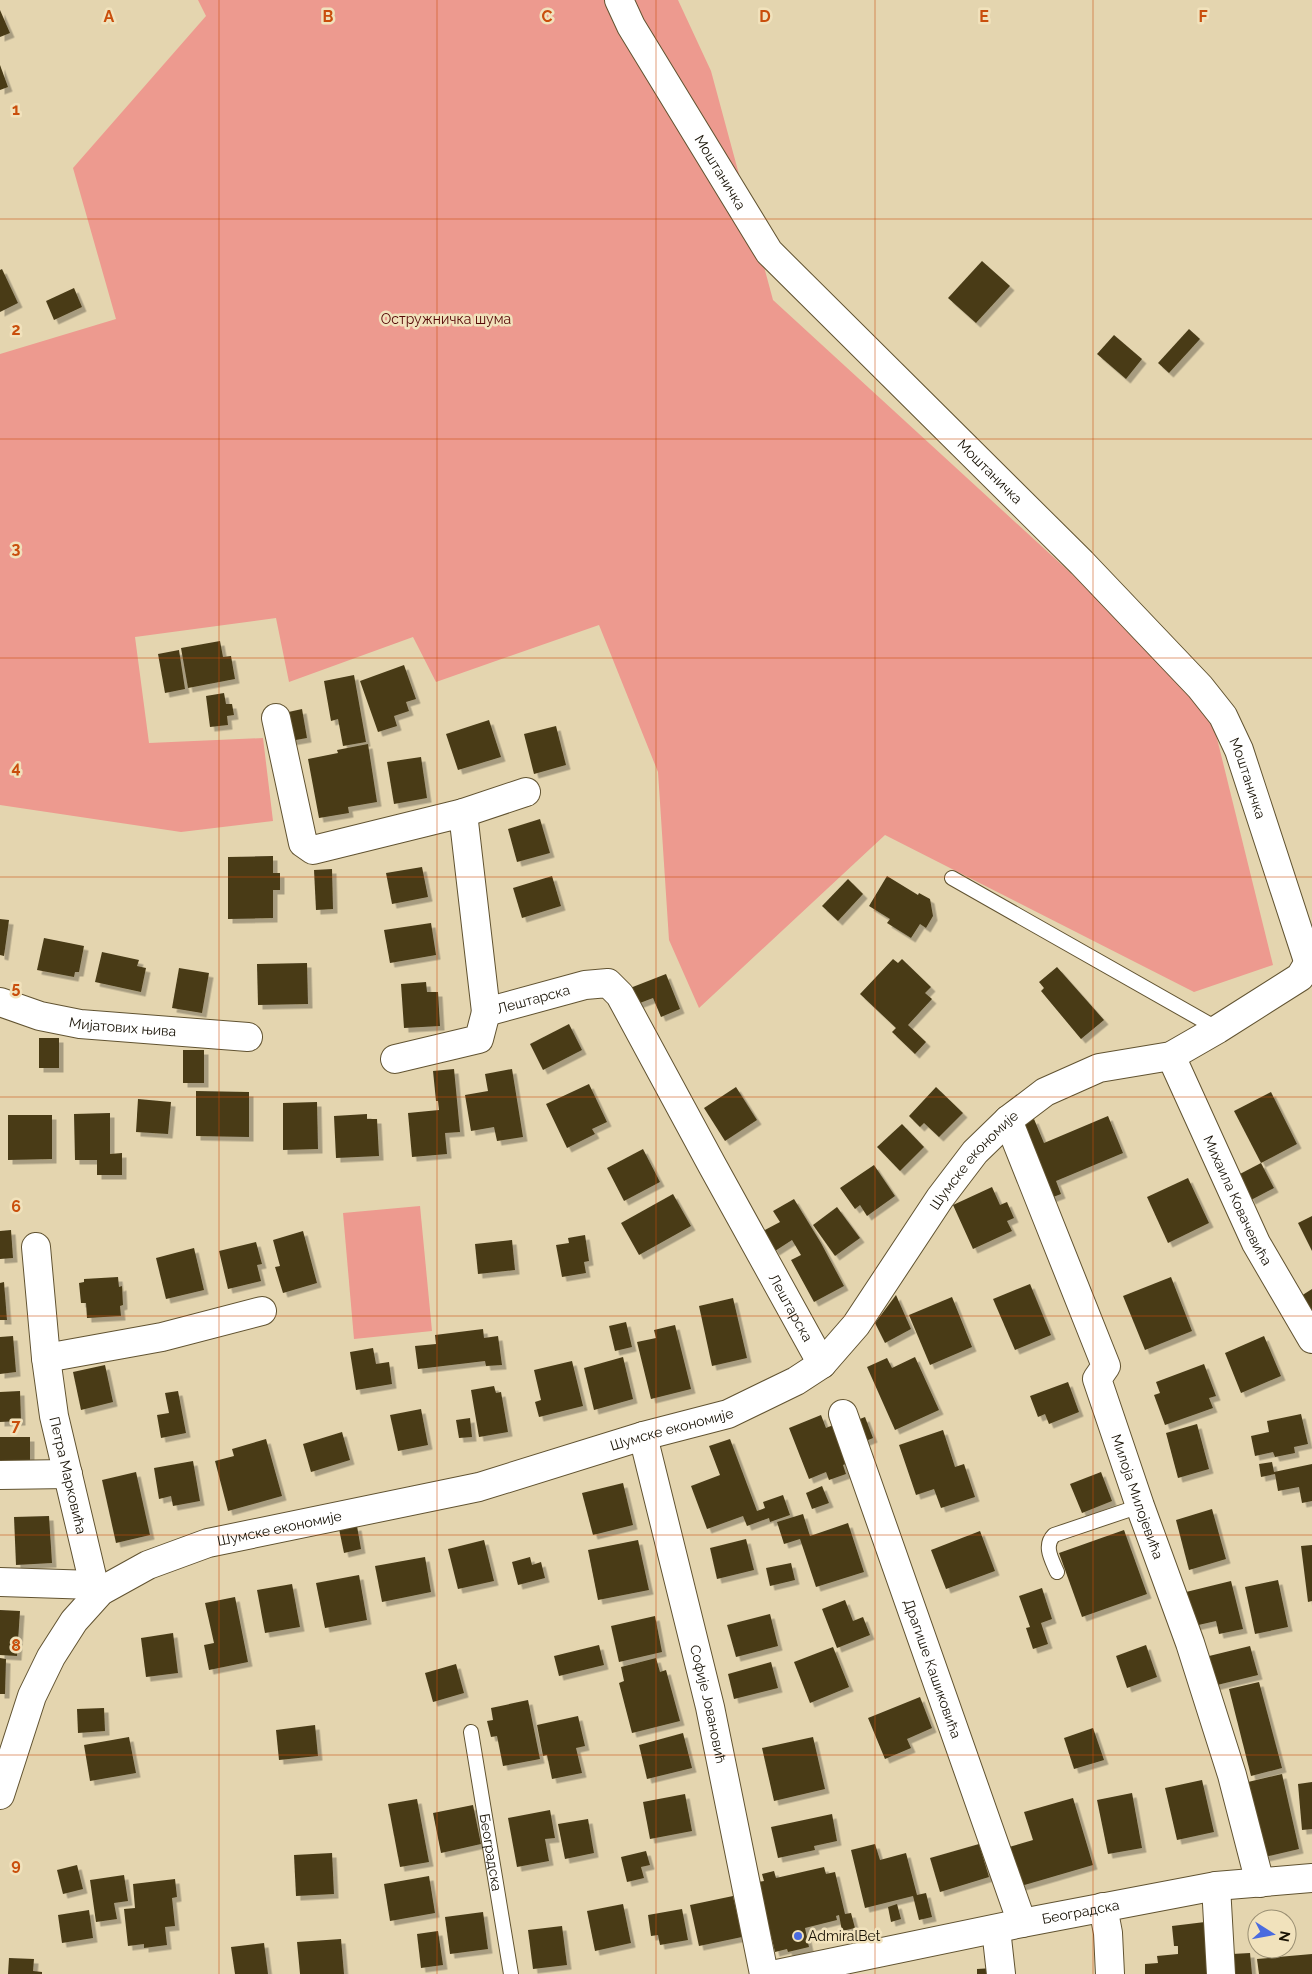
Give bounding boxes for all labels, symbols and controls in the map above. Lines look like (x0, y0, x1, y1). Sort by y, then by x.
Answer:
text: A (104, 7, 115, 26)
text: B (323, 7, 334, 26)
text: C (542, 7, 553, 26)
text: D (759, 7, 771, 26)
text: E (979, 7, 989, 26)
text: F (1198, 7, 1208, 26)
text: 1 (12, 100, 20, 119)
street label: Моштаничка (691, 132, 749, 213)
park label: Остружничка шума (381, 311, 511, 327)
text: 2 (11, 320, 21, 339)
street label: Моштаничка (954, 436, 1026, 507)
text: 3 (12, 539, 21, 558)
street label: Моштаничка (1226, 735, 1269, 821)
text: 4 (11, 758, 21, 777)
text: 5 (12, 978, 21, 997)
street label: Лештарска (495, 981, 572, 1017)
street label: Мијатових њива (68, 1014, 177, 1039)
street label: Шумске економије (927, 1107, 1021, 1213)
street label: Михаила Ковачевића (1200, 1133, 1275, 1268)
text: 6 (11, 1197, 21, 1216)
street label: Лештарска (766, 1271, 816, 1344)
street label: Шумске економије (608, 1405, 736, 1454)
street label: Петра Марковића (46, 1415, 90, 1536)
text: 7 (12, 1416, 21, 1435)
street label: Милоја Милојевића (1108, 1432, 1167, 1561)
street label: Шумске економије (216, 1508, 343, 1549)
street label: Драгише Кашиковића (901, 1597, 964, 1741)
text: 8 (11, 1636, 21, 1655)
street label: Софије Јовановић (687, 1643, 729, 1765)
street label: Београдска (477, 1812, 505, 1892)
text: 9 (11, 1855, 21, 1874)
street label: Београдска (1041, 1897, 1121, 1927)
north arrow (1247, 1909, 1297, 1959)
place label: AdmiralBet (808, 1928, 881, 1944)
marker: AdmiralBet (792, 1930, 804, 1942)
text: N (1276, 1930, 1294, 1943)

